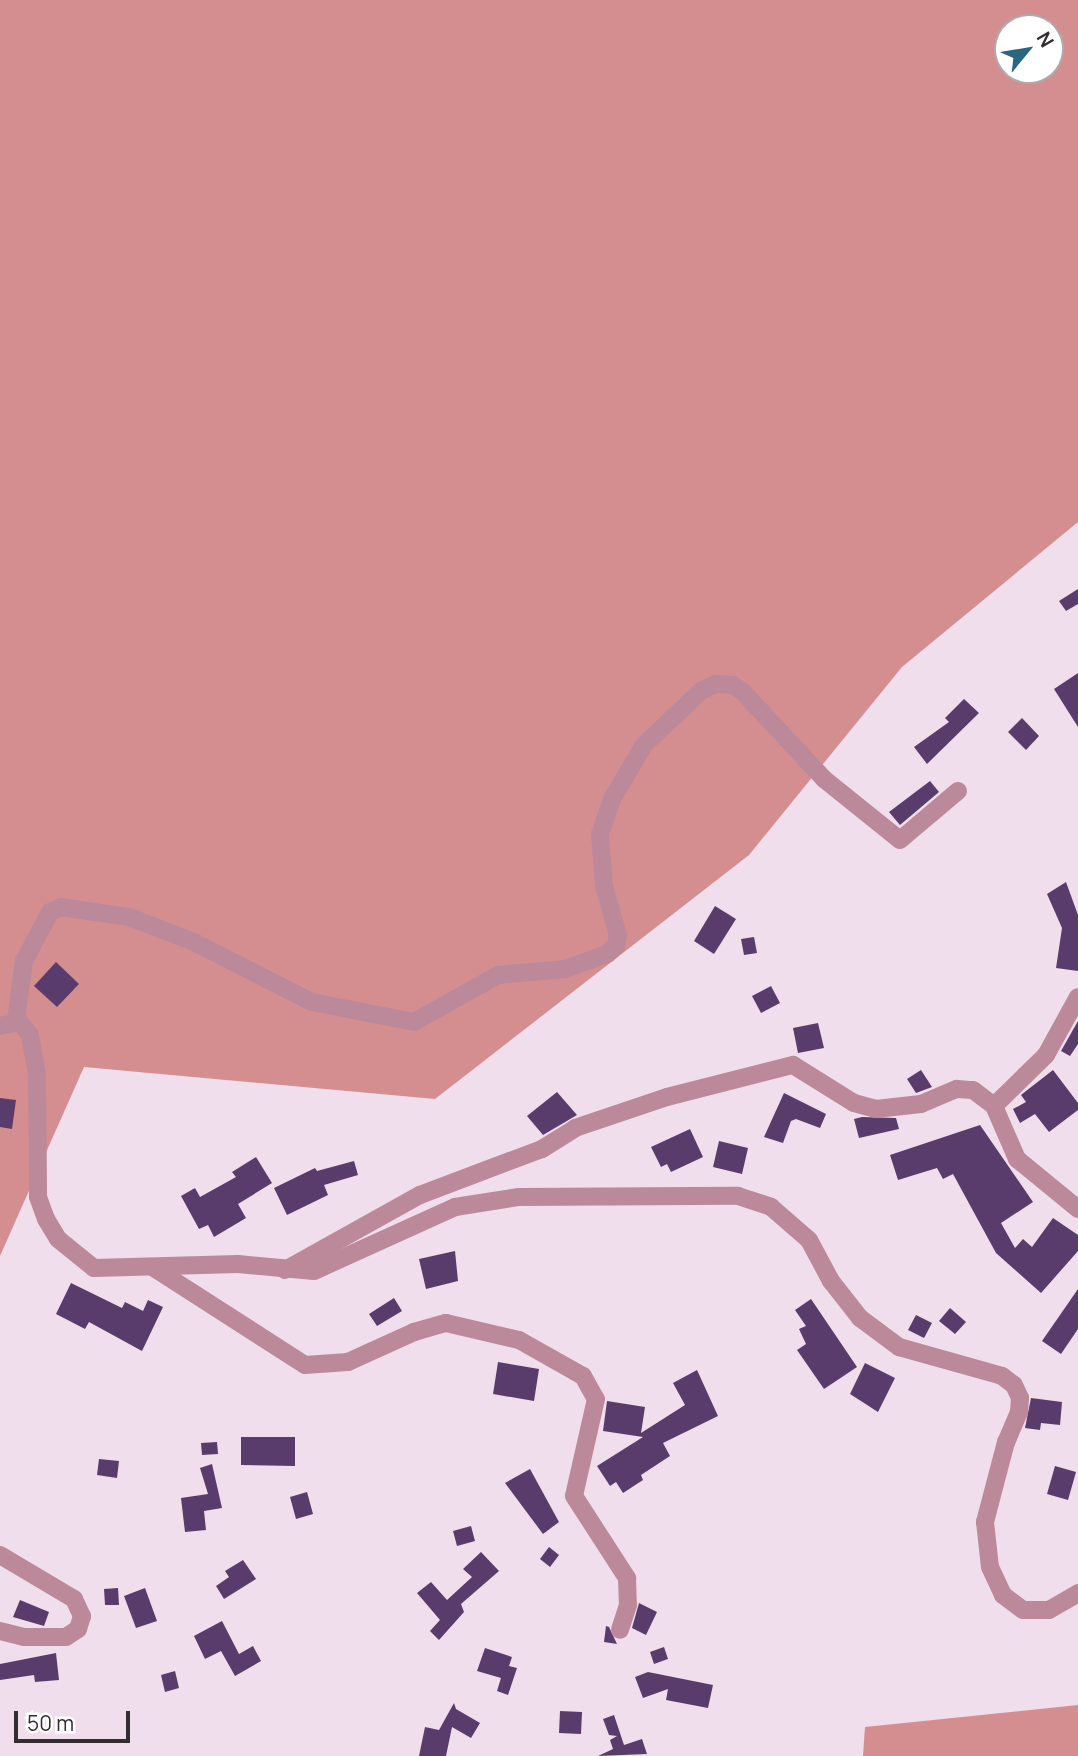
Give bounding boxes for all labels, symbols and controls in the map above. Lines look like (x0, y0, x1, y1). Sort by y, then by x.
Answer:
north arrow (994, 14, 1064, 84)
text: N (1031, 27, 1060, 52)
scale bar (18, 1696, 133, 1740)
text: 50 m (27, 1709, 74, 1737)

